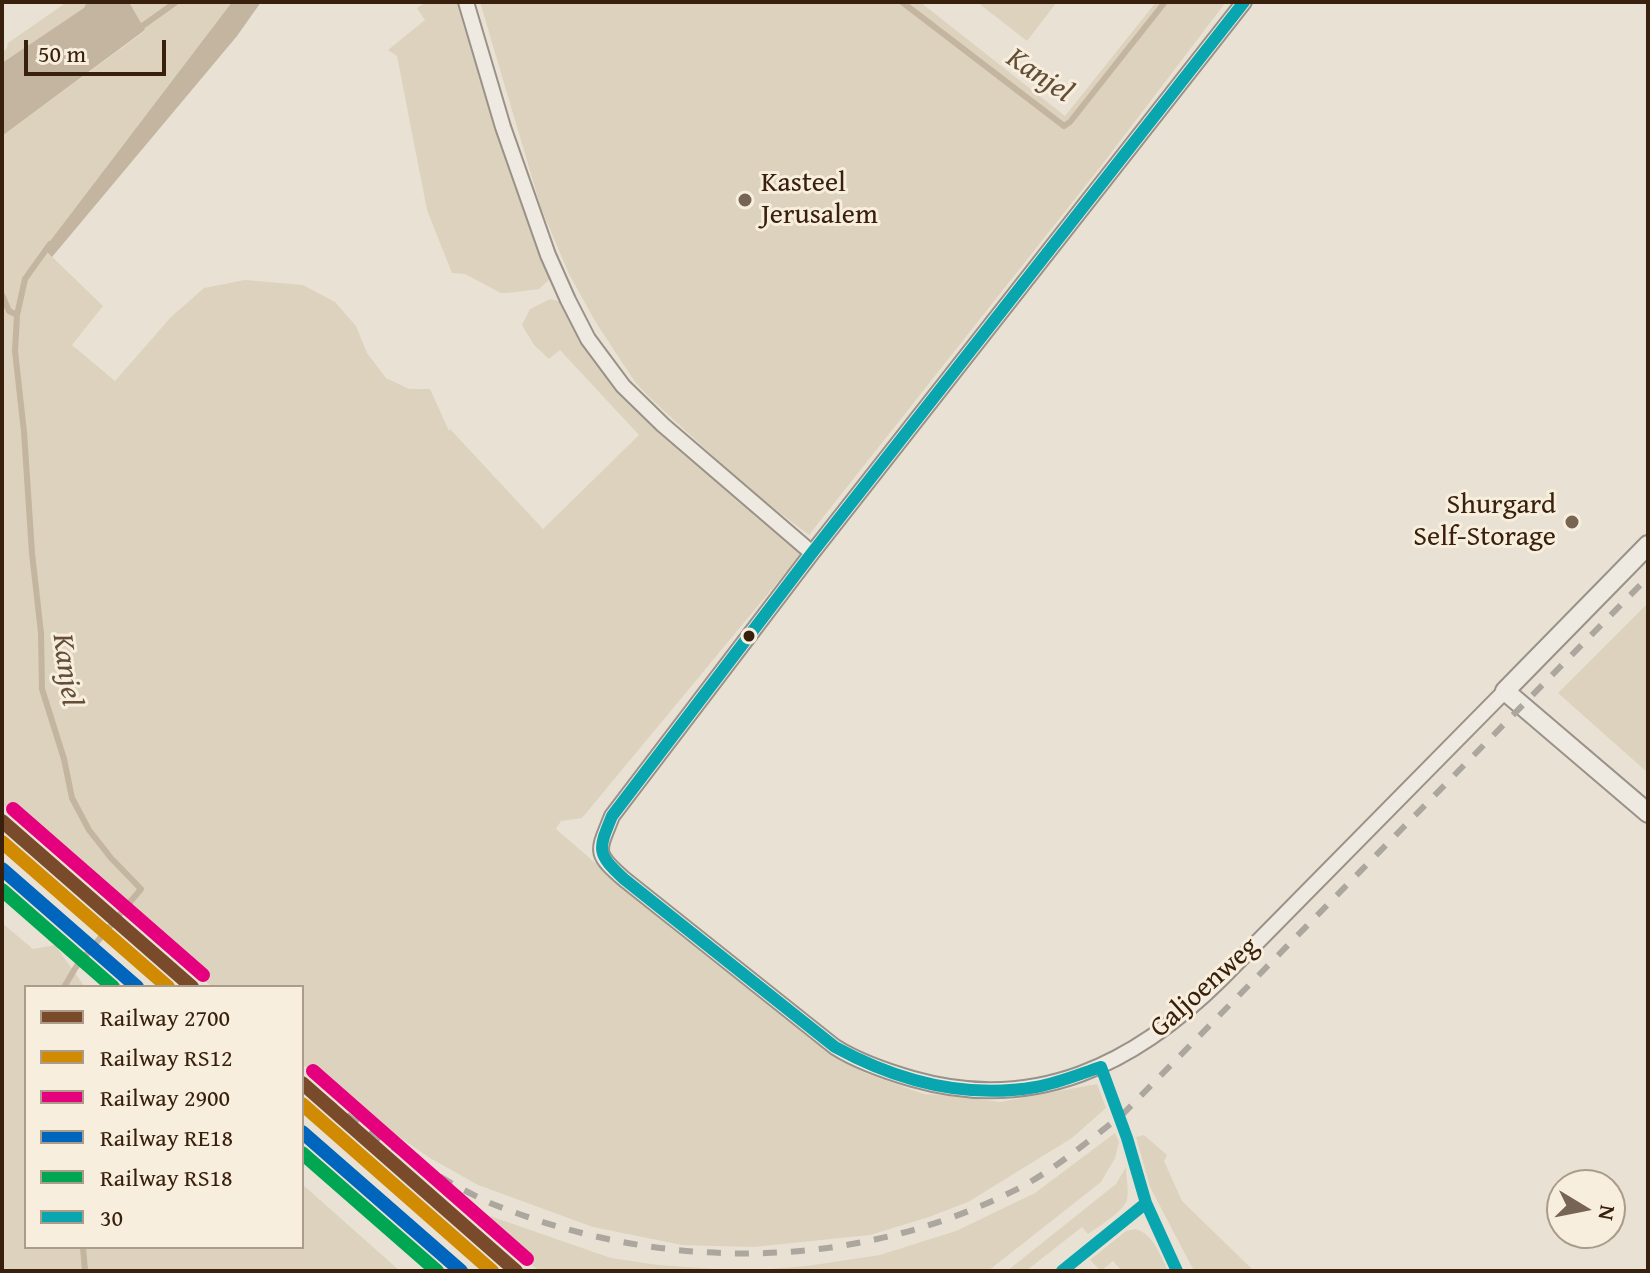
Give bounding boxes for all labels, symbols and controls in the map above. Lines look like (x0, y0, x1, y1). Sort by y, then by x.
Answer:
scale bar (28, 24, 170, 74)
text: 50 m (38, 36, 86, 71)
water label: Kanjel (999, 41, 1079, 111)
place label: Kasteel Jerusalem (761, 167, 878, 233)
marker: Kasteel Jerusalem (736, 191, 754, 209)
place label: Shurgard Self-Storage (1413, 489, 1556, 555)
marker: Shurgard Self-Storage (1563, 513, 1581, 531)
unlabelled marker (741, 628, 757, 644)
water label: Kanjel (43, 631, 89, 709)
street label: Galjoenweg (1144, 930, 1266, 1046)
legend (24, 985, 304, 1249)
text: Railway 2700 (100, 1000, 230, 1035)
text: Railway RS12 (100, 1040, 233, 1075)
text: Railway 2900 (100, 1080, 230, 1115)
text: Railway RE18 (100, 1120, 233, 1155)
text: Railway RS18 (100, 1160, 233, 1195)
north arrow (1546, 1169, 1626, 1249)
text: 30 (100, 1200, 123, 1235)
text: N (1591, 1203, 1625, 1223)

